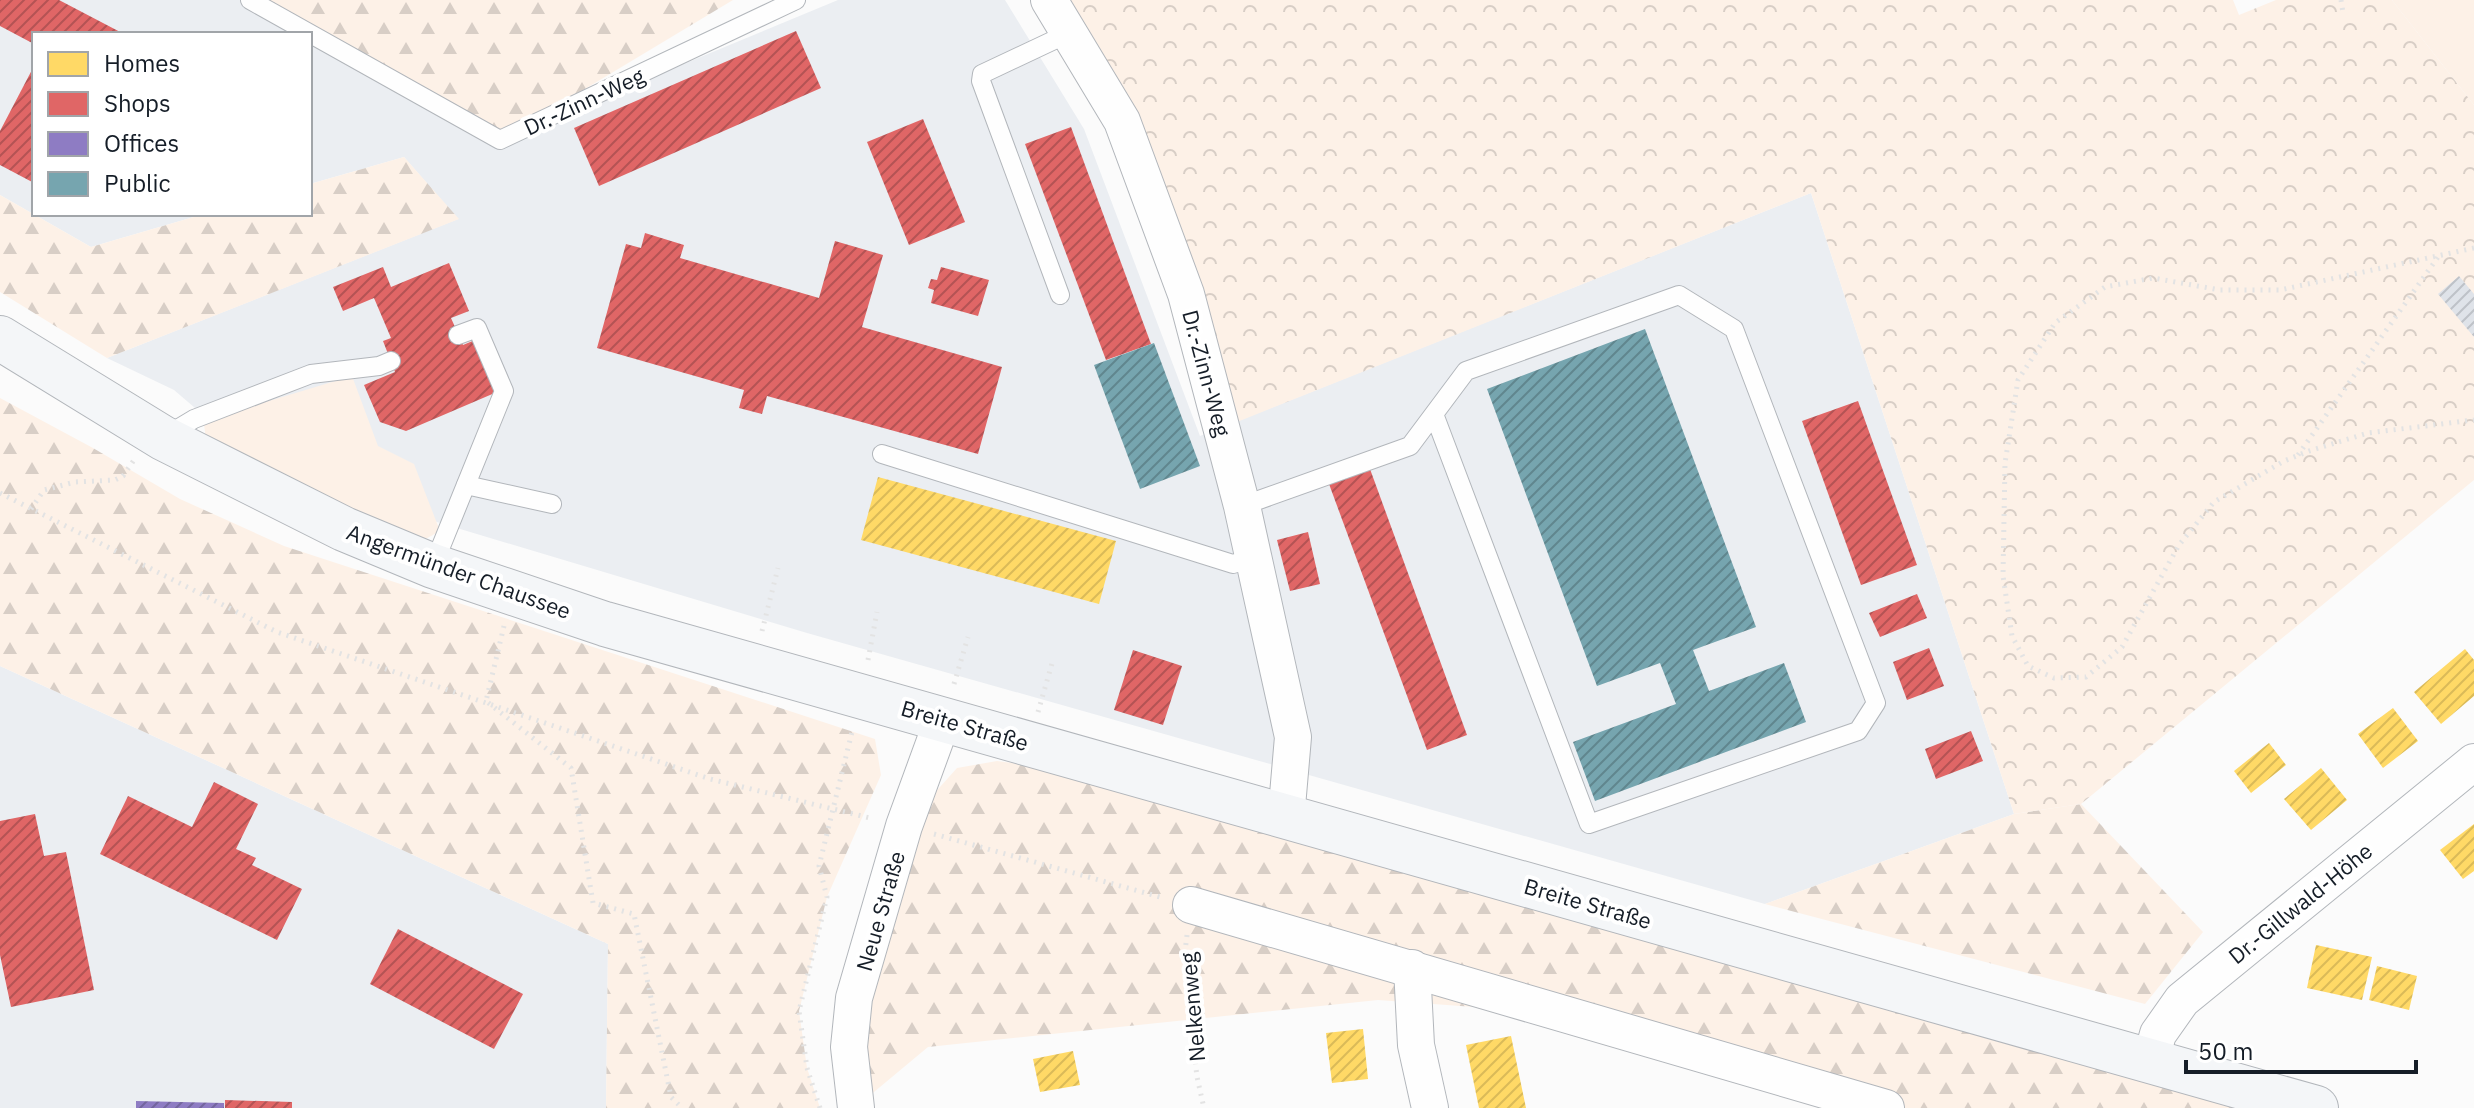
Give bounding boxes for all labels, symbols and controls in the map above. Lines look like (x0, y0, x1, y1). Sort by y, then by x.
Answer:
legend (32, 32, 312, 216)
text: Homes (104, 47, 180, 79)
street label: Dr.-Zinn-Weg (519, 60, 649, 142)
text: Shops (104, 87, 171, 119)
text: Offices (104, 127, 179, 159)
text: Public (104, 167, 171, 199)
street label: Dr.-Zinn-Weg (1176, 307, 1238, 440)
street label: Angermünder Chaussee (343, 517, 575, 625)
street label: Breite Straße (898, 693, 1032, 757)
street label: Dr.-Gillwald-Höhe (2222, 836, 2378, 970)
street label: Neue Straße (849, 848, 911, 974)
street label: Breite Straße (1521, 871, 1655, 935)
street label: Nelkenweg (1173, 951, 1211, 1063)
scale bar (2186, 1024, 2416, 1074)
text: 50 m (2198, 1035, 2253, 1067)

